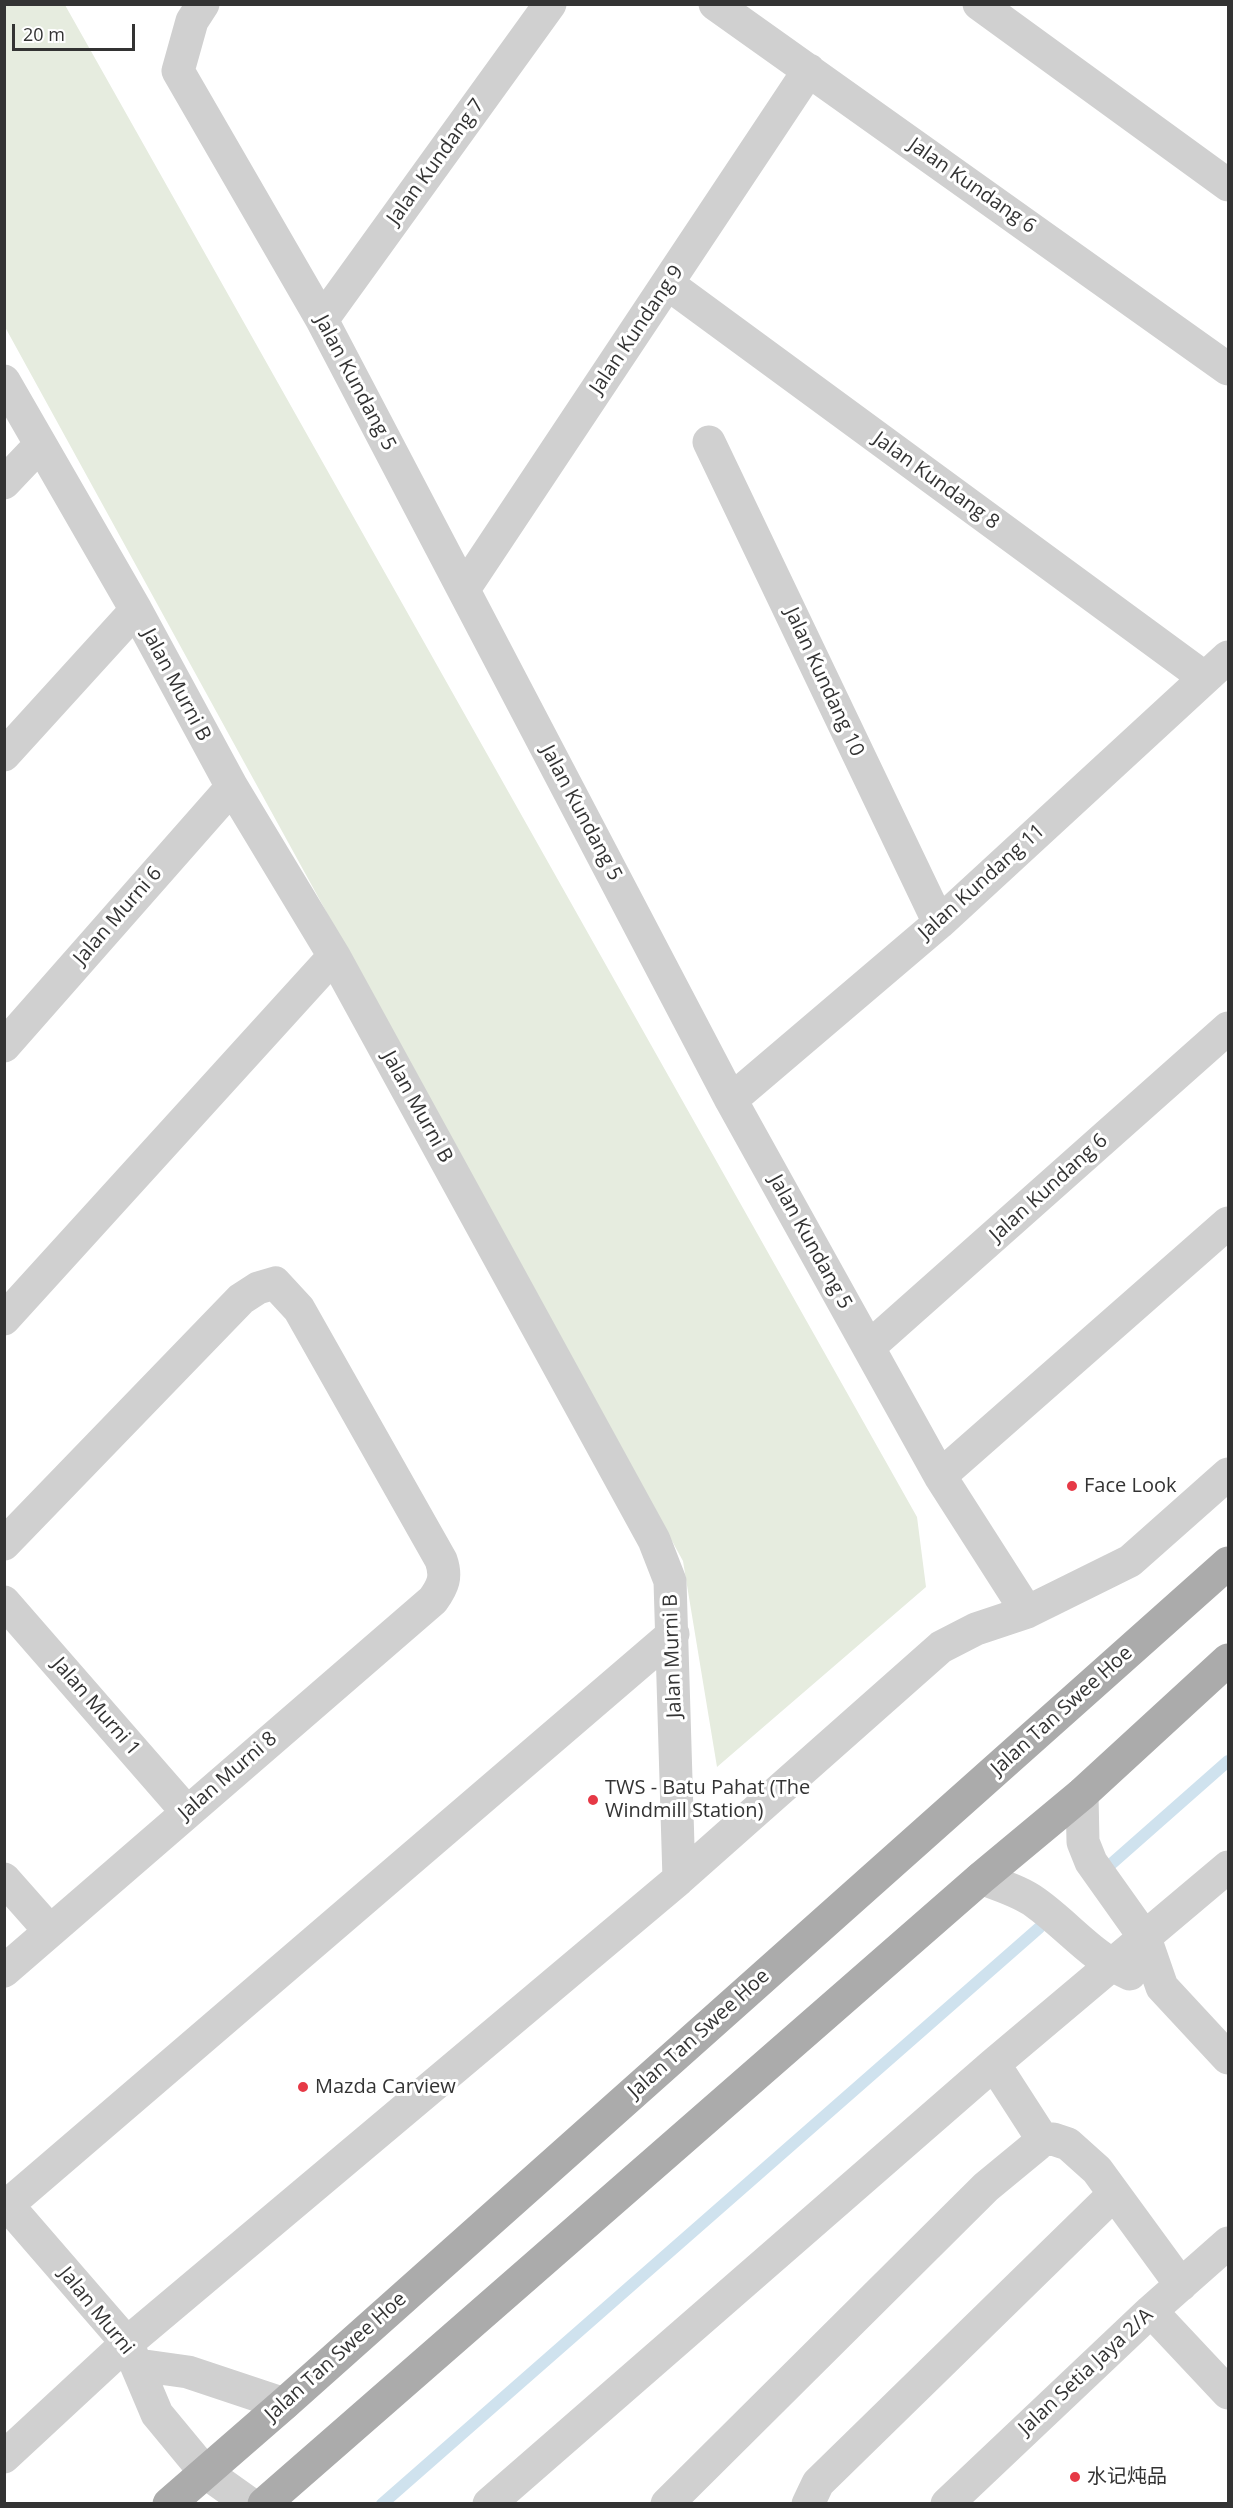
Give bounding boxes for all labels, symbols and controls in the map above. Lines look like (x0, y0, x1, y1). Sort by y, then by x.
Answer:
scale bar (15, 12, 138, 50)
text: 20 m (23, 22, 65, 46)
street label: Jalan Kundang 7 (382, 94, 490, 230)
street label: Jalan Kundang 6 (904, 133, 1040, 239)
street label: Jalan Kundang 9 (585, 261, 689, 399)
street label: Jalan Kundang 5 (309, 311, 401, 455)
street label: Jalan Kundang 8 (868, 427, 1004, 535)
street label: Jalan Kundang 10 (779, 604, 869, 760)
street label: Jalan Murni B (136, 625, 216, 745)
street label: Jalan Kundang 5 (535, 741, 627, 885)
street label: Jalan Kundang 11 (914, 819, 1050, 945)
street label: Jalan Murni 6 (69, 862, 167, 970)
street label: Jalan Murni B (376, 1047, 458, 1167)
street label: Jalan Kundang 6 (985, 1129, 1113, 1247)
street label: Jalan Kundang 5 (763, 1171, 857, 1313)
place label: Face Look (1084, 1474, 1176, 1498)
marker: Face Look (1065, 1479, 1079, 1493)
street label: Jalan Murni B (659, 1594, 687, 1718)
street label: Jalan Tan Swee Hoe (986, 1641, 1138, 1781)
street label: Jalan Murni 1 (47, 1653, 145, 1761)
street label: Jalan Murni 8 (174, 1727, 282, 1825)
place label: TWS - Batu Pahat (The Windmill Station) (605, 1776, 810, 1823)
marker: TWS - Batu Pahat (The Windmill Station) (586, 1793, 600, 1807)
street label: Jalan Tan Swee Hoe (623, 1964, 775, 2104)
place label: Mazda Carview (315, 2075, 456, 2099)
marker: Mazda Carview (296, 2080, 310, 2094)
street label: Jalan Murni (53, 2262, 139, 2360)
street label: Jalan Tan Swee Hoe (260, 2287, 412, 2427)
street label: Jalan Setia Jaya 2/A (1014, 2304, 1158, 2440)
place label: 水记炖品 (1087, 2465, 1167, 2489)
marker: 水记炖品 (1068, 2470, 1082, 2484)

